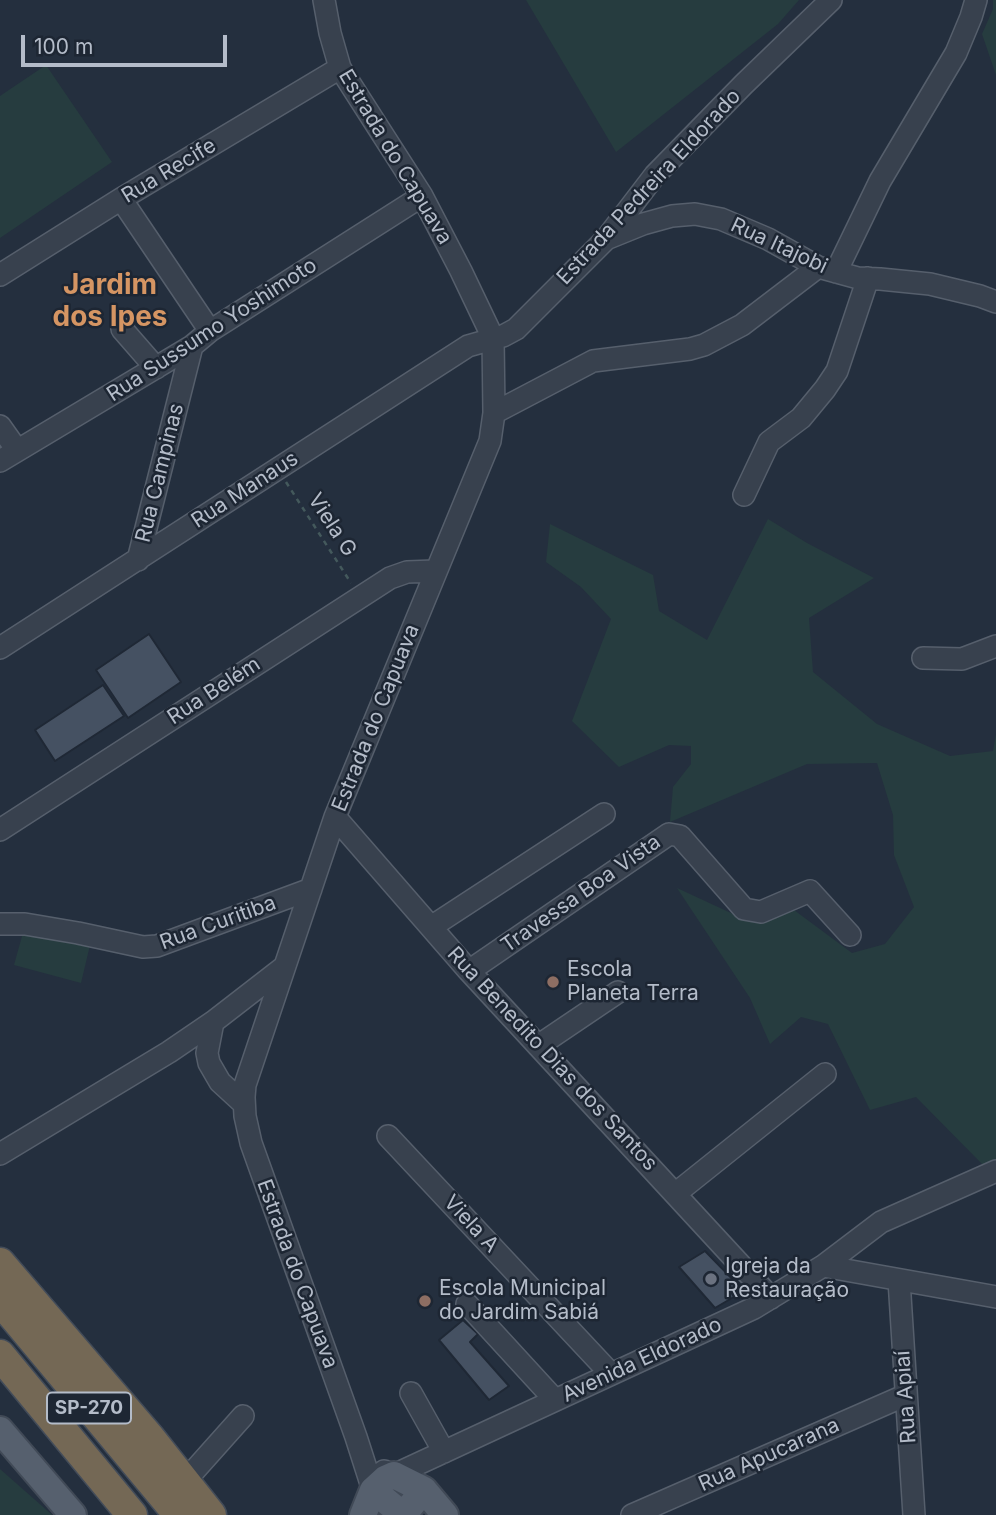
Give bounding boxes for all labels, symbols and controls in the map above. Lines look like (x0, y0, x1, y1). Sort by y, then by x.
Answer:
scale bar (24, 21, 231, 65)
text: 100 m (34, 34, 93, 59)
street label: Estrada do Capuava (333, 65, 457, 249)
street label: Estrada Pedreira Eldorado (552, 84, 746, 290)
street label: Rua Recife (117, 133, 221, 209)
street label: Rua Itajobi (727, 213, 831, 279)
street label: Rua Sussumo Yoshimoto (102, 253, 322, 407)
district label: Jardim dos Ipes (52, 269, 168, 335)
street label: Rua Campinas (131, 401, 189, 545)
street label: Rua Manaus (187, 446, 303, 534)
street label: Viela G (302, 489, 362, 561)
street label: Estrada do Capuava (327, 621, 425, 815)
street label: Rua Belém (163, 652, 265, 730)
street label: Travessa Boa Vista (496, 829, 666, 959)
street label: Rua Curitiba (157, 890, 279, 956)
street label: Rua Benedito Dias dos Santos (442, 942, 662, 1176)
place label: Escola Planeta Terra (567, 957, 699, 1007)
marker: Escola Planeta Terra (545, 974, 561, 990)
street label: Estrada do Capuava (251, 1176, 343, 1372)
street label: Viela A (438, 1190, 504, 1258)
place label: Igreja da Restauração (725, 1254, 849, 1304)
marker: Igreja da Restauração (703, 1271, 719, 1287)
place label: Escola Municipal do Jardim Sabiá (439, 1276, 606, 1326)
marker: Escola Municipal do Jardim Sabiá (417, 1293, 433, 1309)
street label: Avenida Eldorado (558, 1312, 726, 1408)
street label: Rua Apiaí (890, 1350, 922, 1444)
road number: SP-270 (47, 1392, 131, 1424)
street label: Rua Apucarana (695, 1413, 843, 1497)

